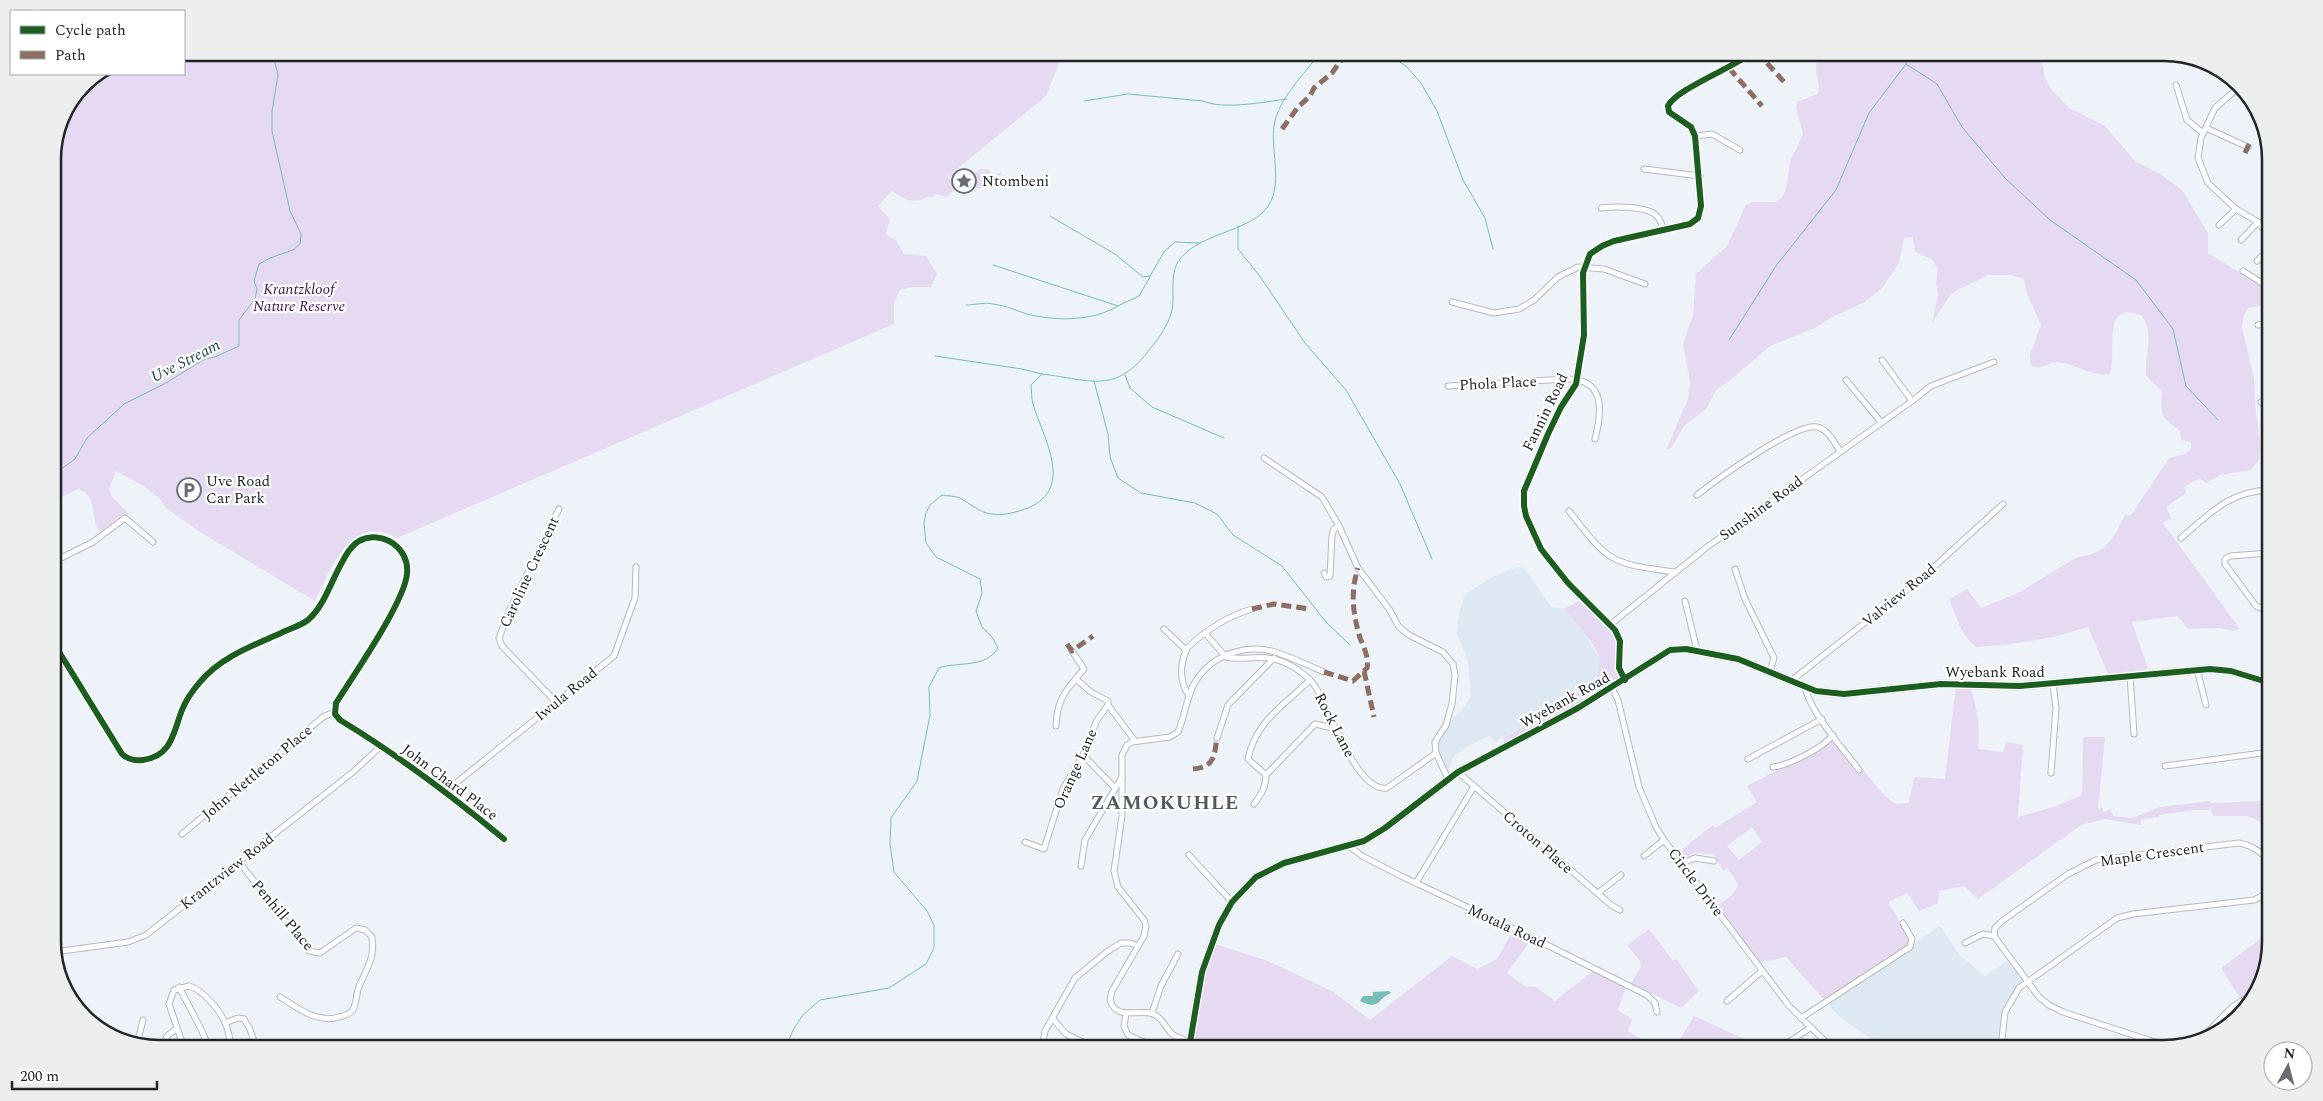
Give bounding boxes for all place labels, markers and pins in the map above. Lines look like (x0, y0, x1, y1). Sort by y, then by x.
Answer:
place icon: Ntombeni (951, 168, 977, 194)
place label: Ntombeni (982, 170, 1049, 193)
place label: Uve Road Car Park (206, 470, 270, 510)
parking icon: Uve Road Car Park (176, 477, 202, 503)

